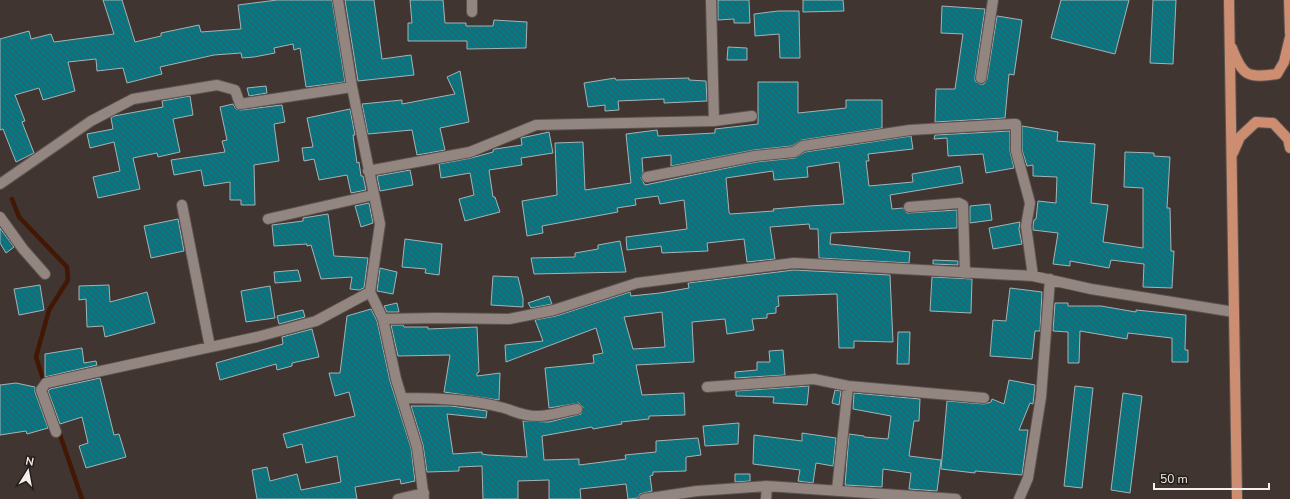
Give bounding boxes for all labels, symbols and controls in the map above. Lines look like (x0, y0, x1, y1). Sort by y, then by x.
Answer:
north arrow (8, 451, 48, 491)
text: N (24, 454, 35, 470)
scale bar (1154, 465, 1269, 491)
text: 50 m (1160, 471, 1188, 487)

